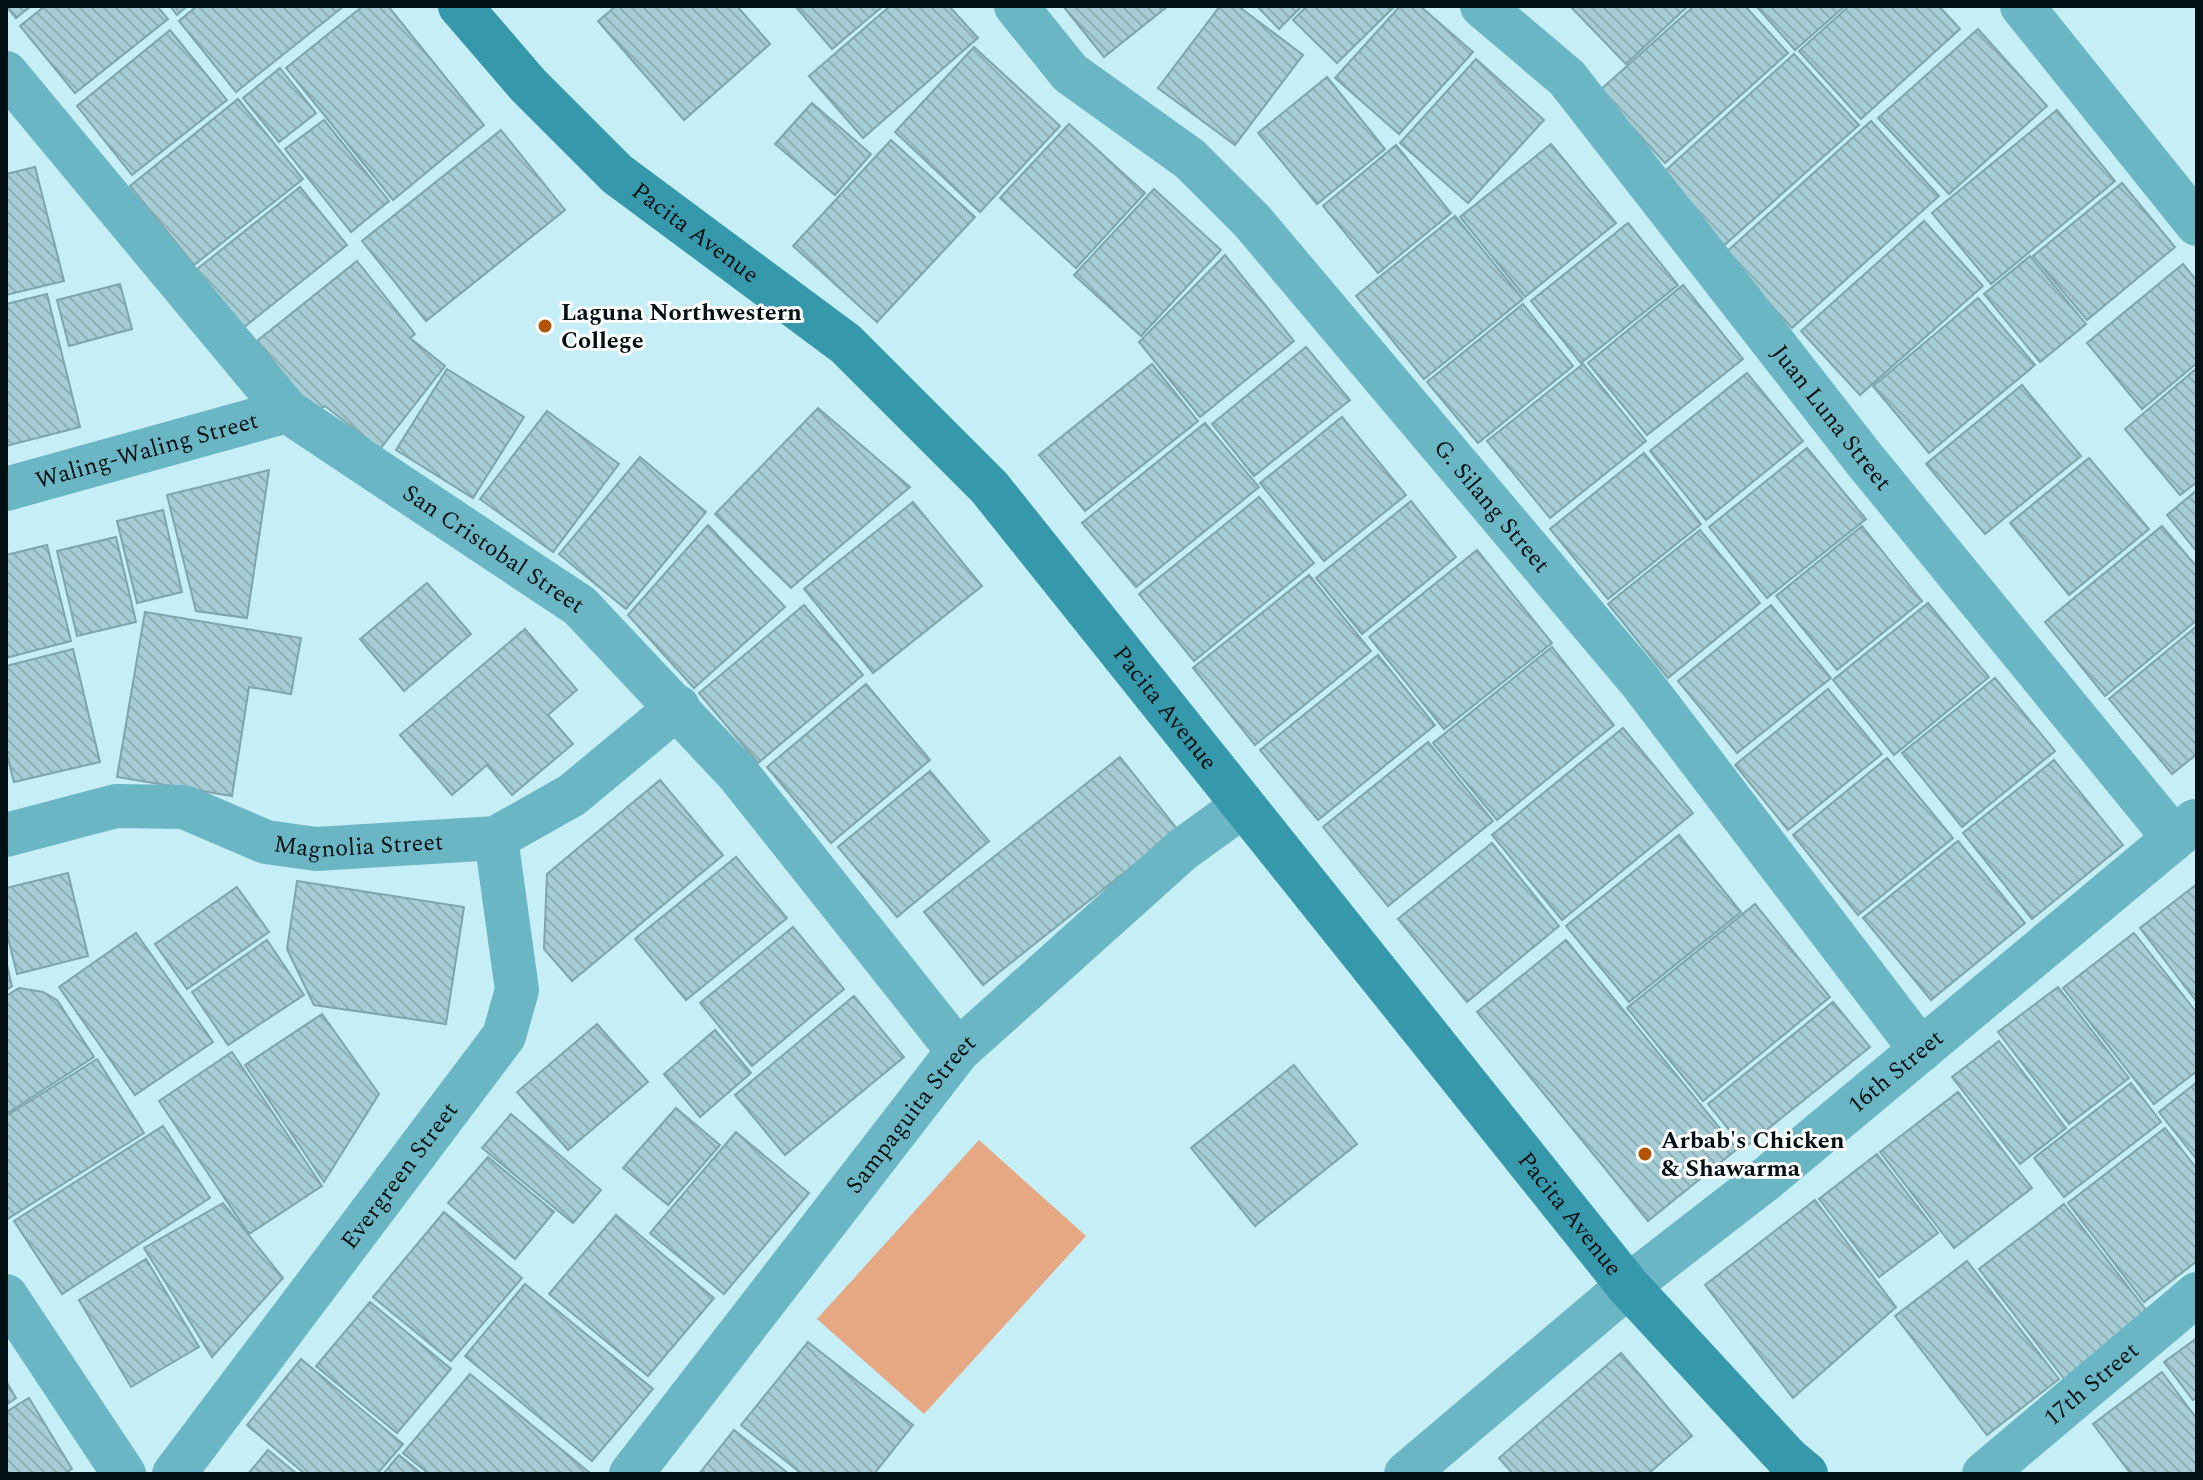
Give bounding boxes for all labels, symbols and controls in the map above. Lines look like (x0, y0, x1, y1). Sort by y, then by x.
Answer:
street label: Pacita Avenue (624, 174, 766, 293)
place label: Laguna Northwestern College (561, 295, 802, 359)
marker: Laguna Northwestern College (536, 317, 554, 335)
street label: Juan Luna Street (1762, 337, 1900, 499)
street label: Waling-Waling Street (31, 403, 262, 499)
street label: G. Silang Street (1424, 432, 1559, 581)
street label: San Cristobal Street (395, 476, 592, 623)
street label: Pacita Avenue (1103, 638, 1226, 778)
street label: Magnolia Street (271, 824, 444, 869)
street label: 16th Street (1840, 1021, 1952, 1123)
street label: Sampaguita Street (837, 1026, 984, 1202)
street label: Evergreen Street (332, 1094, 467, 1257)
place label: Arbab's Chicken & Shawarma (1661, 1123, 1845, 1187)
street label: Pacita Avenue (1508, 1144, 1631, 1285)
marker: Arbab's Chicken & Shawarma (1636, 1145, 1654, 1163)
street label: 17th Street (2036, 1333, 2147, 1435)

